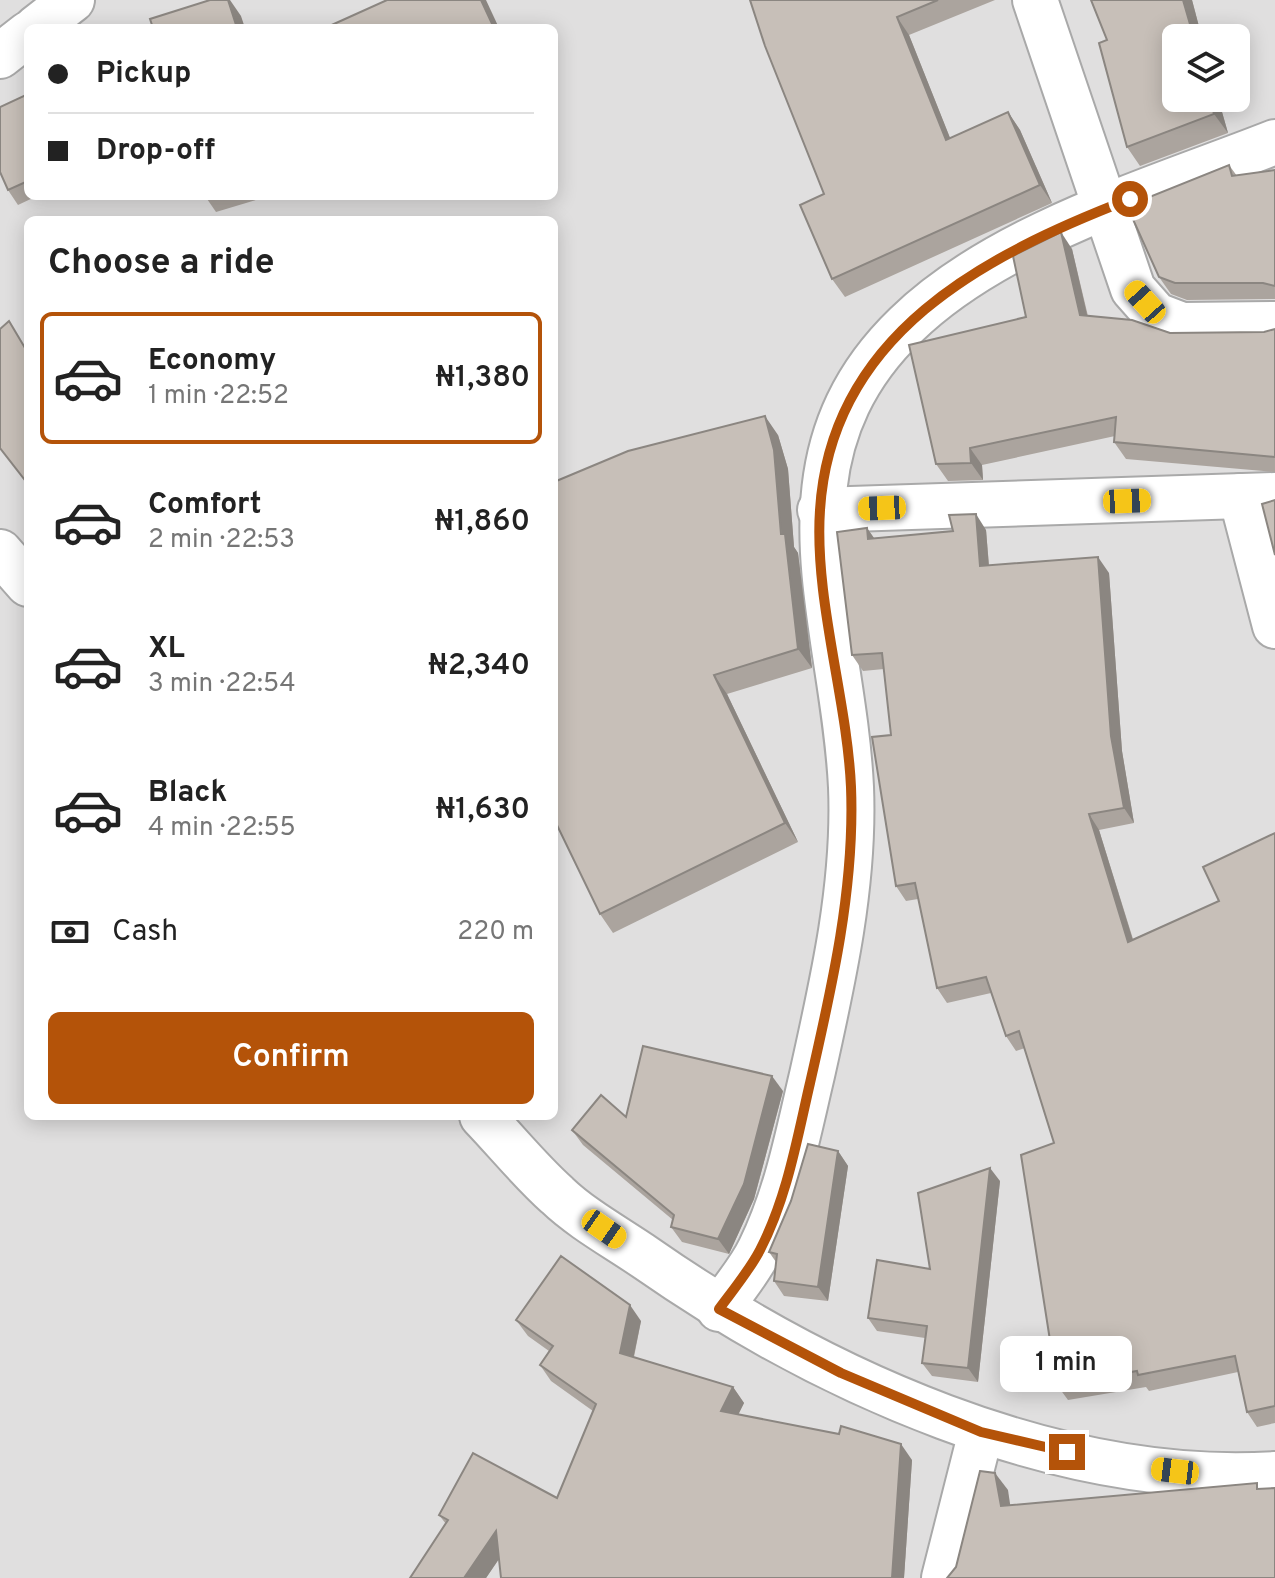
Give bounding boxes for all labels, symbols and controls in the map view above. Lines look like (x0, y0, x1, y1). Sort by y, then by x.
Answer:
map controls (1162, 24, 1250, 112)
button: layers (1162, 24, 1250, 112)
text: Pickup (96, 56, 191, 93)
text: Drop-off (96, 133, 215, 170)
route start (1112, 181, 1148, 217)
text: Choose a ride (48, 241, 274, 287)
car (1120, 276, 1170, 328)
icon: car (52, 342, 124, 414)
text: Economy (148, 343, 276, 380)
text: ₦1,380 (435, 360, 530, 397)
text: 1 min · 22:52 (148, 380, 289, 413)
icon: car (52, 486, 124, 558)
text: Comfort (148, 487, 261, 524)
car (1103, 488, 1151, 514)
car (858, 495, 906, 521)
text: ₦1,860 (434, 504, 530, 541)
text: 2 min · 22:53 (148, 524, 295, 557)
icon: car (52, 630, 124, 702)
text: XL (148, 631, 185, 668)
text: ₦2,340 (428, 648, 530, 685)
text: 3 min · 22:54 (148, 668, 296, 701)
icon: car (52, 774, 124, 846)
text: Black (148, 775, 227, 812)
text: ₦1,630 (436, 792, 530, 829)
text: 4 min · 22:55 (148, 812, 296, 845)
icon: cash (48, 910, 92, 954)
text: Cash (112, 914, 178, 951)
text: 220 m (457, 916, 534, 949)
button: Confirm (48, 1012, 534, 1104)
car (577, 1205, 631, 1253)
callout: 1 min (1001, 1336, 1133, 1392)
text: 1 min (1035, 1347, 1097, 1380)
route end (1049, 1434, 1085, 1470)
car (1150, 1456, 1200, 1486)

